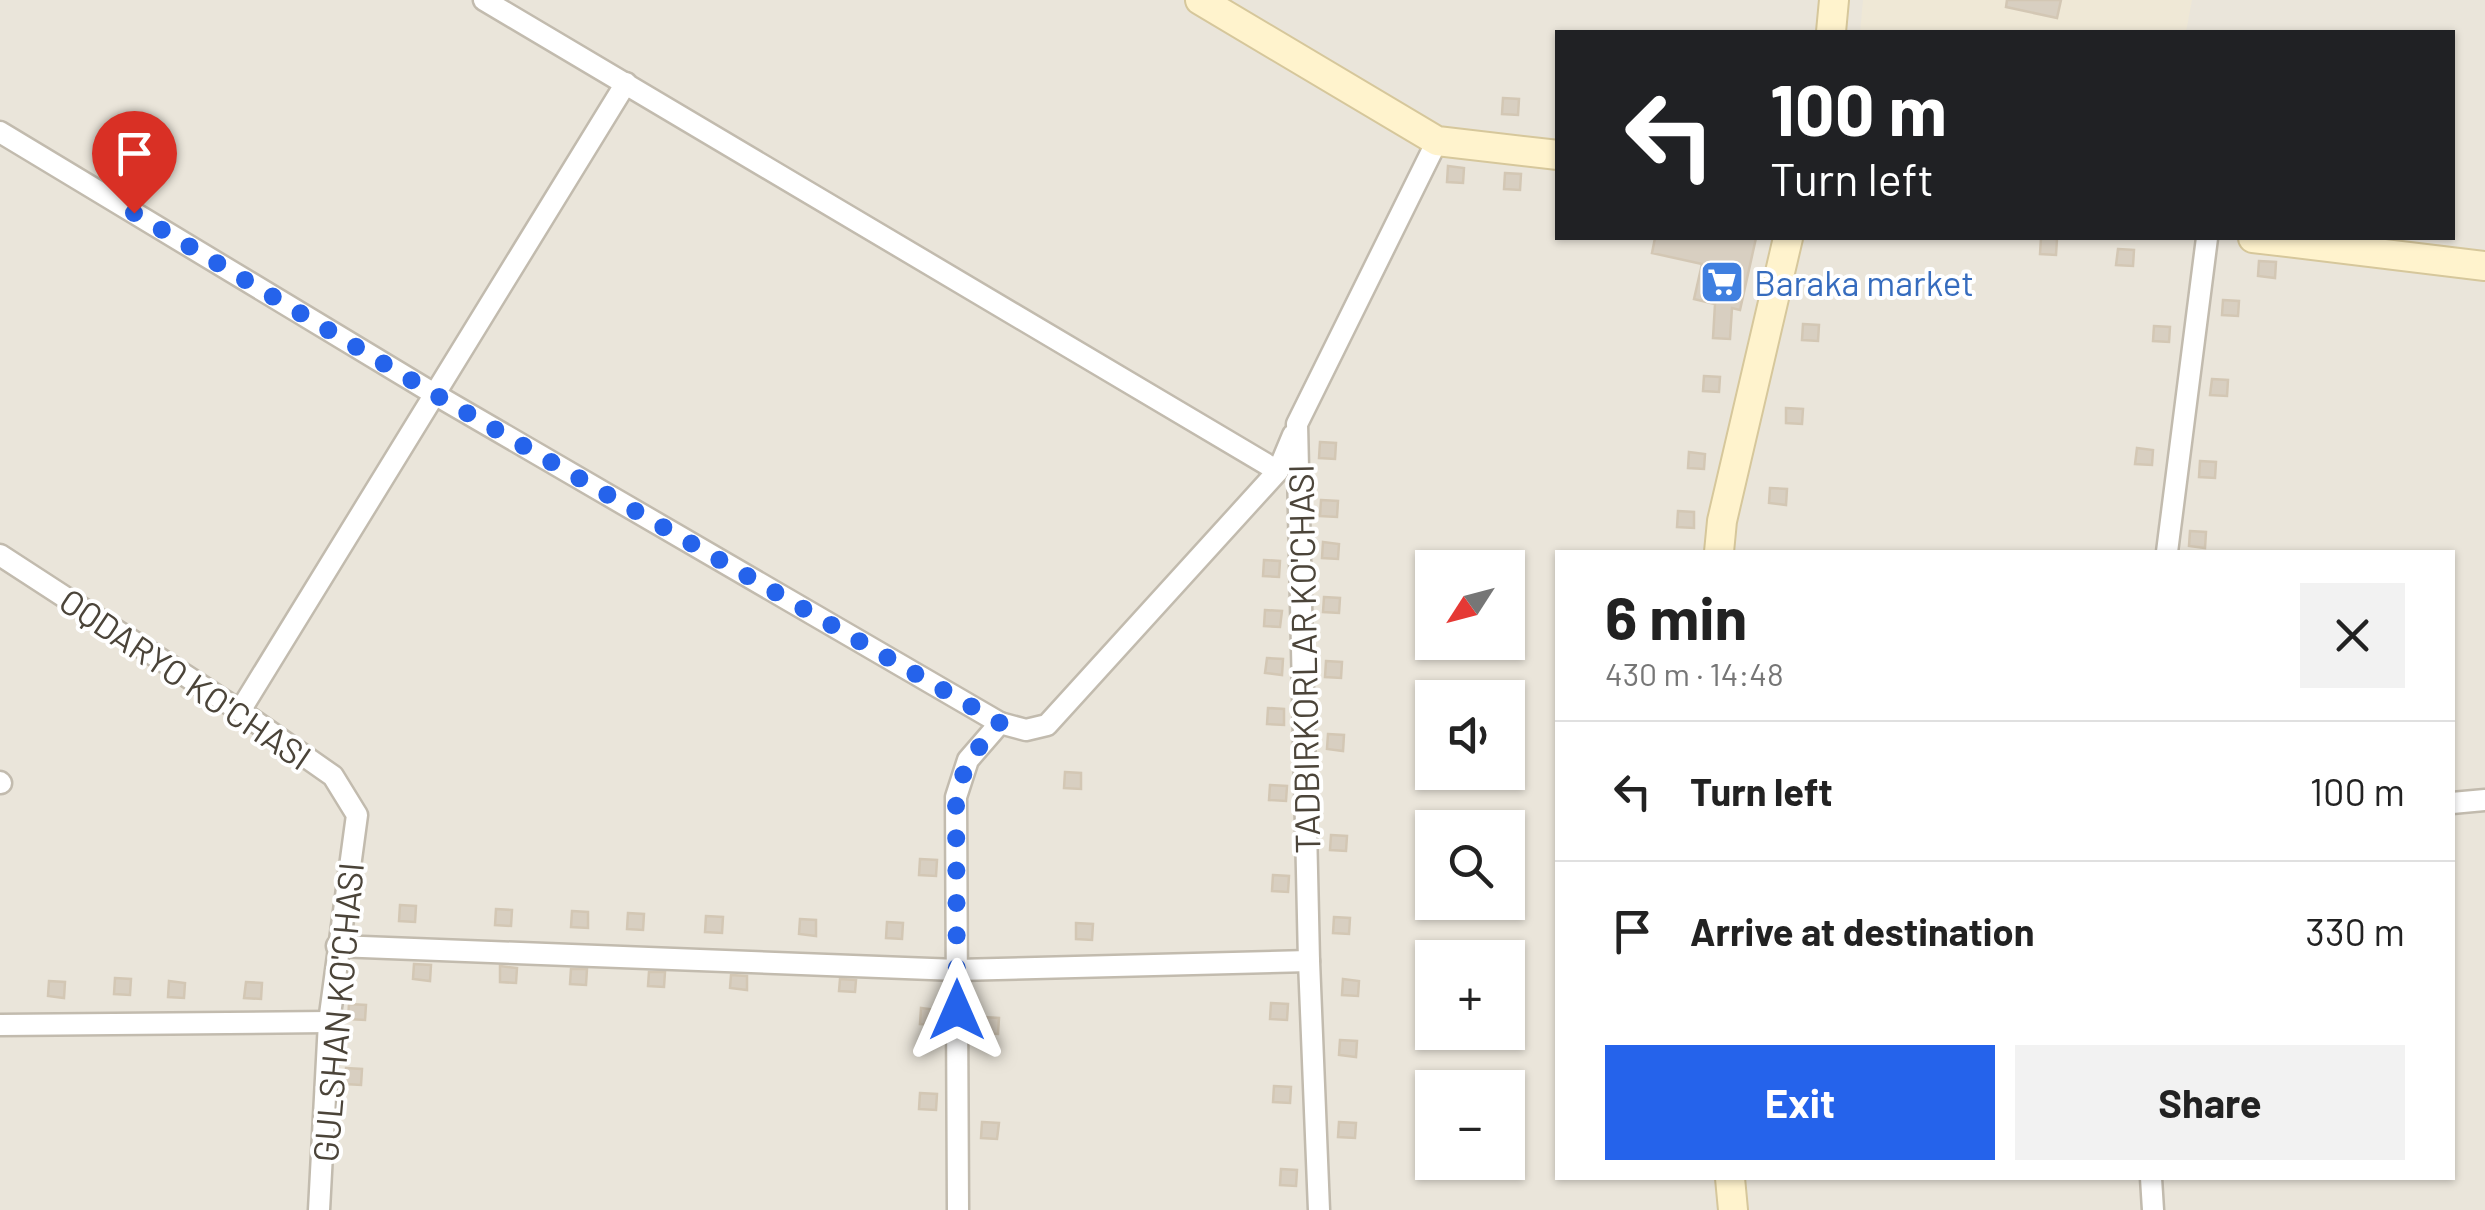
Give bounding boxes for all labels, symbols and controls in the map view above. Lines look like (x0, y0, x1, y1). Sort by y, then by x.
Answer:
text: 100 m (1770, 66, 1947, 150)
icon: left (1605, 70, 1735, 200)
pin (92, 111, 177, 214)
icon: arrive (107, 126, 162, 181)
text: Turn left (1770, 151, 1934, 205)
supermarket icon: Baraka market (1699, 259, 1745, 305)
place label: Baraka market (1754, 261, 1974, 303)
street label: TADBIRKORLAR KO'CHASI (1279, 464, 1327, 854)
north arrow (1415, 550, 1525, 660)
map controls (1415, 550, 1525, 1180)
street label: OQDARYO KO'CHASI (52, 578, 320, 778)
text: 6 min (1605, 580, 1747, 652)
button: close (2300, 583, 2405, 688)
text: 430 m · 14:48 (1605, 654, 1784, 692)
button: sound (1415, 680, 1525, 790)
icon: left (1605, 764, 1660, 819)
text: Turn left (1690, 768, 1833, 814)
text: 100 m (2310, 768, 2405, 814)
button: search (1415, 810, 1525, 920)
street label: GULSHAN KO'CHASI (303, 860, 371, 1164)
icon: arrive (1605, 904, 1660, 959)
text: Arrive at destination (1690, 908, 2035, 954)
text: 330 m (2305, 908, 2405, 954)
button: + (1415, 940, 1525, 1050)
position arrow (905, 958, 1009, 1062)
button: Exit (1605, 1045, 1995, 1160)
button: Share (2015, 1045, 2405, 1160)
button: − (1415, 1070, 1525, 1180)

